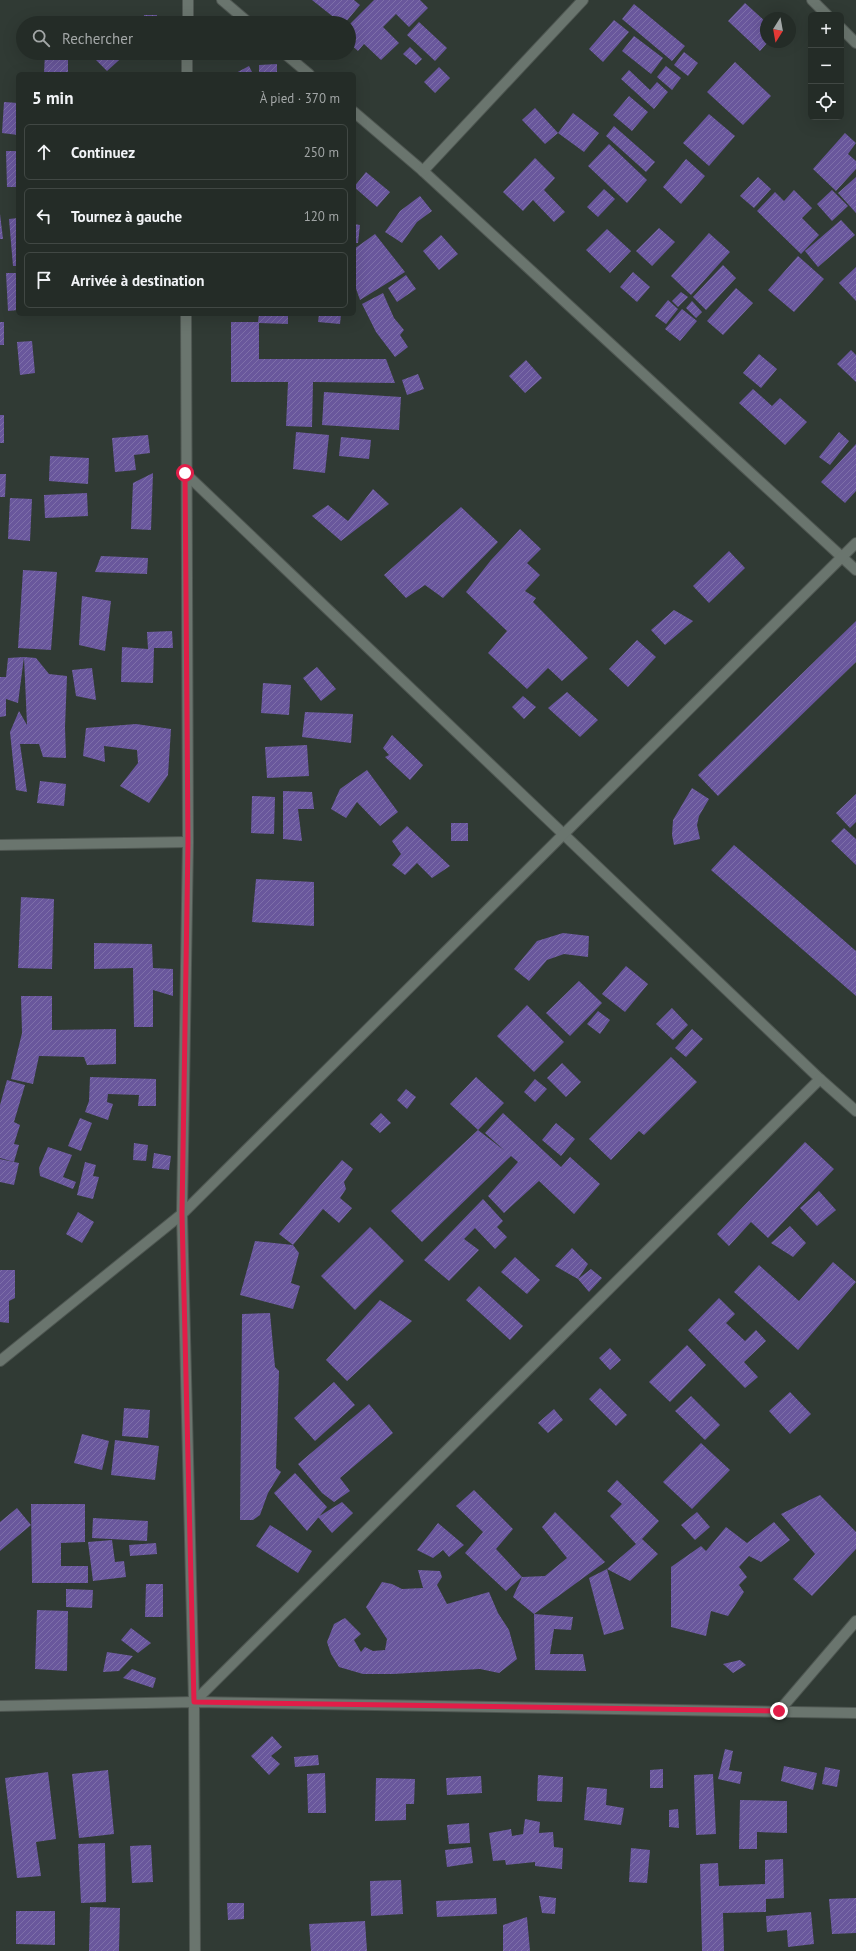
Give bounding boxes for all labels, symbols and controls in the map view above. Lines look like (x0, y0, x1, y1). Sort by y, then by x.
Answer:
north arrow (760, 12, 796, 48)
map controls (808, 12, 844, 120)
button: + (808, 12, 844, 48)
search box (16, 16, 356, 60)
icon: search (30, 27, 52, 49)
text: Rechercher (62, 29, 133, 48)
button: − (808, 48, 844, 84)
button: locate (808, 84, 844, 120)
text: 5 min (32, 87, 73, 109)
text: À pied · 370 m (260, 90, 340, 107)
icon: ahead (33, 141, 55, 163)
text: Continuez (71, 143, 135, 162)
text: 250 m (304, 144, 339, 161)
icon: left (33, 205, 55, 227)
text: Tournez à gauche (71, 207, 182, 226)
text: 120 m (304, 208, 339, 225)
icon: arrive (33, 269, 55, 291)
text: Arrivée à destination (71, 271, 204, 290)
route start (176, 464, 194, 482)
route end (770, 1702, 788, 1720)

